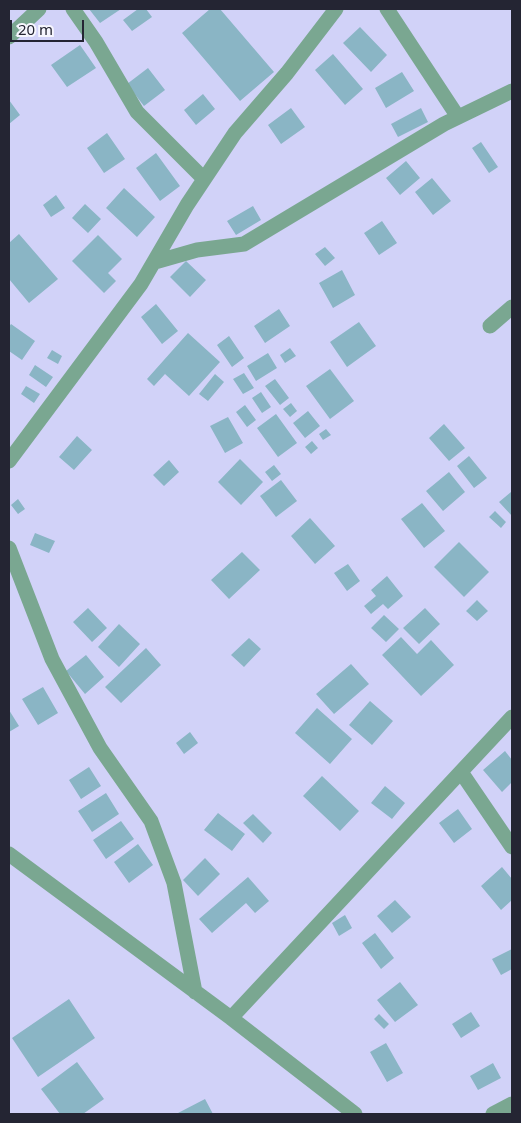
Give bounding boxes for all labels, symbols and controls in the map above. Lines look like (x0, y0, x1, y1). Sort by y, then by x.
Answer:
scale bar (12, 10, 86, 42)
text: 20 m (18, 19, 53, 39)

